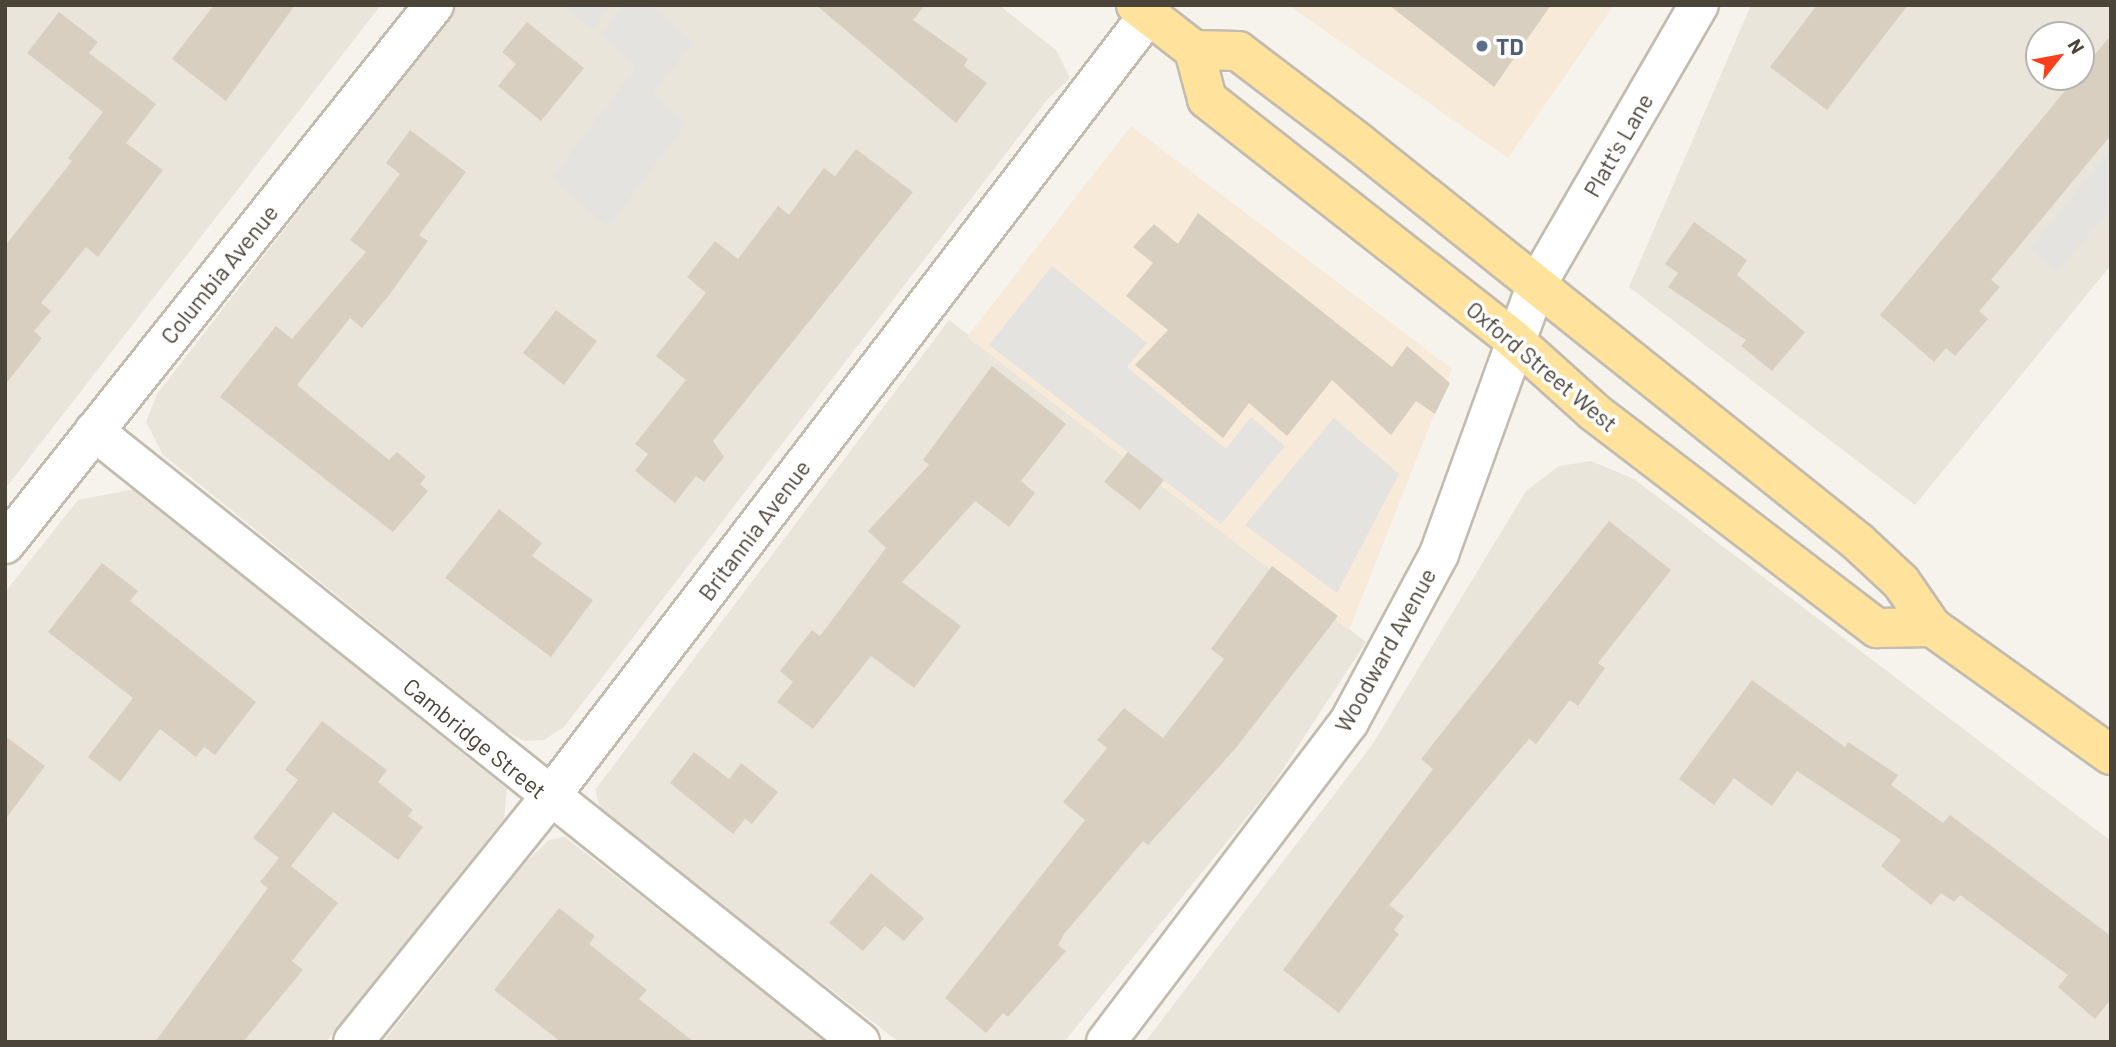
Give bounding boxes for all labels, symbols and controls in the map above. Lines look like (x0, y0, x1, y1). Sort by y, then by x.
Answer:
north arrow (2025, 21, 2095, 91)
place label: TD (1496, 32, 1524, 60)
text: N (2064, 35, 2090, 57)
marker: TD (1474, 38, 1490, 54)
street label: Platt's Lane (1577, 88, 1659, 202)
street label: Columbia Avenue (154, 199, 284, 349)
street label: Oxford Street West (1461, 295, 1623, 437)
street label: Britannia Avenue (692, 454, 816, 606)
street label: Woodward Avenue (1329, 563, 1441, 737)
street label: Cambridge Street (398, 672, 552, 804)

